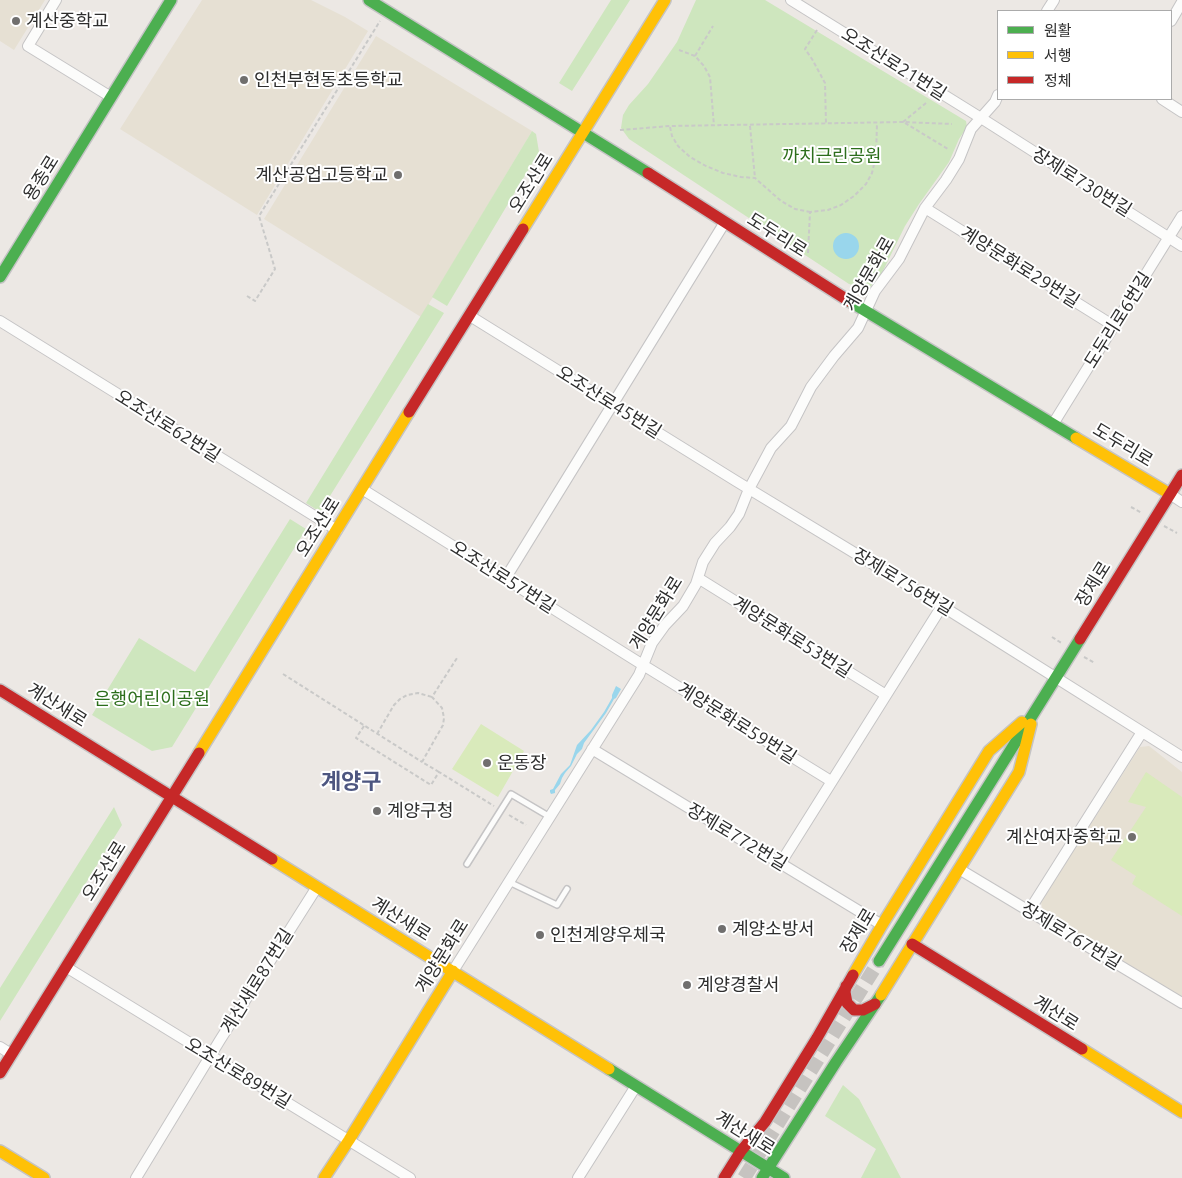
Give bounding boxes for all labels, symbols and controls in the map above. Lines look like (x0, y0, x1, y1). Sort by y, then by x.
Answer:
place label: 계산중학교 (26, 10, 109, 32)
legend (997, 10, 1172, 100)
marker: 계산중학교 (10, 15, 22, 27)
text: 원활 (1044, 22, 1072, 39)
street label: 오조산로21번길 (838, 23, 950, 105)
text: 서행 (1044, 47, 1072, 64)
place label: 인천부현동초등학교 (254, 69, 403, 91)
text: 정체 (1044, 72, 1072, 89)
marker: 인천부현동초등학교 (238, 74, 250, 86)
street label: 장제로730번길 (1028, 143, 1136, 221)
park label: 까치근린공원 (782, 145, 882, 167)
street label: 오조산로 (504, 149, 558, 217)
street label: 용종로 (19, 151, 63, 205)
place label: 계산공업고등학교 (256, 164, 388, 186)
marker: 계산공업고등학교 (392, 169, 404, 181)
street label: 도두리로 (743, 208, 811, 262)
street label: 계양문화로29번길 (957, 222, 1083, 312)
street label: 계양문화로 (839, 233, 899, 315)
street label: 도두리로6번길 (1080, 268, 1156, 372)
street label: 오조산로45번길 (553, 361, 665, 443)
street label: 오조산로62번길 (112, 385, 224, 467)
street label: 도두리로 (1089, 419, 1157, 471)
street label: 오조산로 (291, 493, 345, 561)
street label: 오조산로57번길 (447, 536, 559, 618)
street label: 장제로756번길 (849, 544, 957, 620)
street label: 장제로 (1071, 557, 1115, 611)
street label: 계양문화로 (625, 572, 687, 654)
street label: 계양문화로53번길 (729, 592, 855, 682)
street label: 계산새로 (23, 678, 91, 732)
street label: 계양문화로59번길 (674, 678, 800, 768)
park label: 은행어린이공원 (94, 688, 210, 710)
place label: 운동장 (497, 752, 547, 774)
marker: 운동장 (481, 757, 493, 769)
district label: 계양구 (321, 769, 381, 795)
street label: 장제로772번길 (683, 799, 791, 875)
place label: 계양구청 (387, 800, 453, 822)
marker: 계양구청 (371, 805, 383, 817)
place label: 계산여자중학교 (1006, 826, 1122, 848)
marker: 계산여자중학교 (1126, 831, 1138, 843)
street label: 오조산로 (77, 837, 131, 905)
street label: 계산새로 (367, 892, 435, 946)
street label: 장제로767번길 (1017, 898, 1125, 974)
street label: 장제로 (836, 904, 880, 958)
street label: 계양문화로 (411, 915, 473, 997)
place label: 계양소방서 (732, 918, 815, 940)
marker: 계양소방서 (716, 923, 728, 935)
place label: 인천계양우체국 (550, 924, 666, 946)
street label: 계산새로87번길 (216, 925, 298, 1037)
marker: 인천계양우체국 (534, 929, 546, 941)
place label: 계양경찰서 (697, 974, 780, 996)
marker: 계양경찰서 (681, 979, 693, 991)
street label: 계산로 (1029, 991, 1083, 1035)
street label: 오조산로89번길 (181, 1033, 295, 1113)
street label: 계산새로 (711, 1106, 779, 1160)

